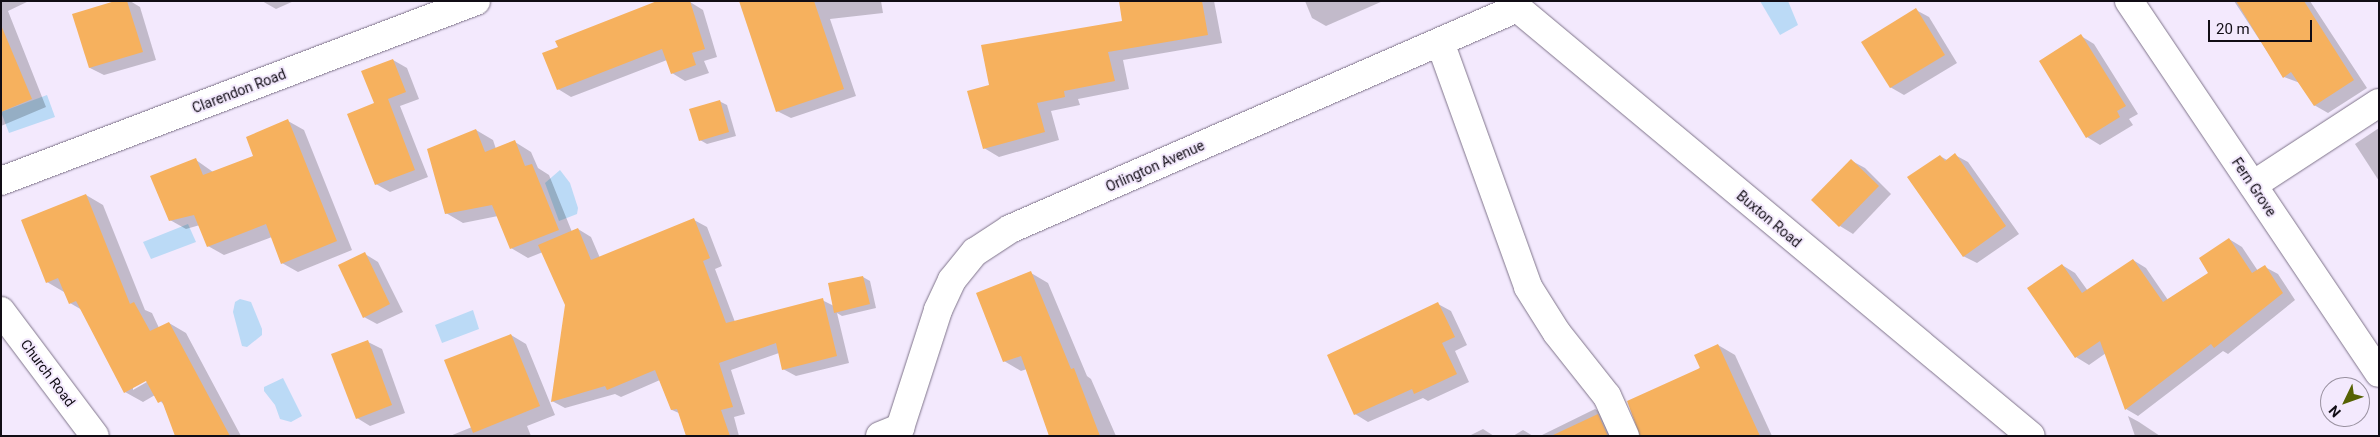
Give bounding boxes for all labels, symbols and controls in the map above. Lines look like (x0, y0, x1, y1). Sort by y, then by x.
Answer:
scale bar (2210, 10, 2314, 42)
text: 20 m (2216, 20, 2250, 38)
street label: Clarendon Road (190, 65, 288, 117)
street label: Orlington Avenue (1103, 137, 1207, 195)
street label: Fern Grove (2228, 154, 2280, 220)
street label: Buxton Road (1733, 187, 1805, 251)
street label: Church Road (17, 336, 79, 410)
north arrow (2320, 377, 2370, 427)
text: N (2325, 402, 2344, 420)

